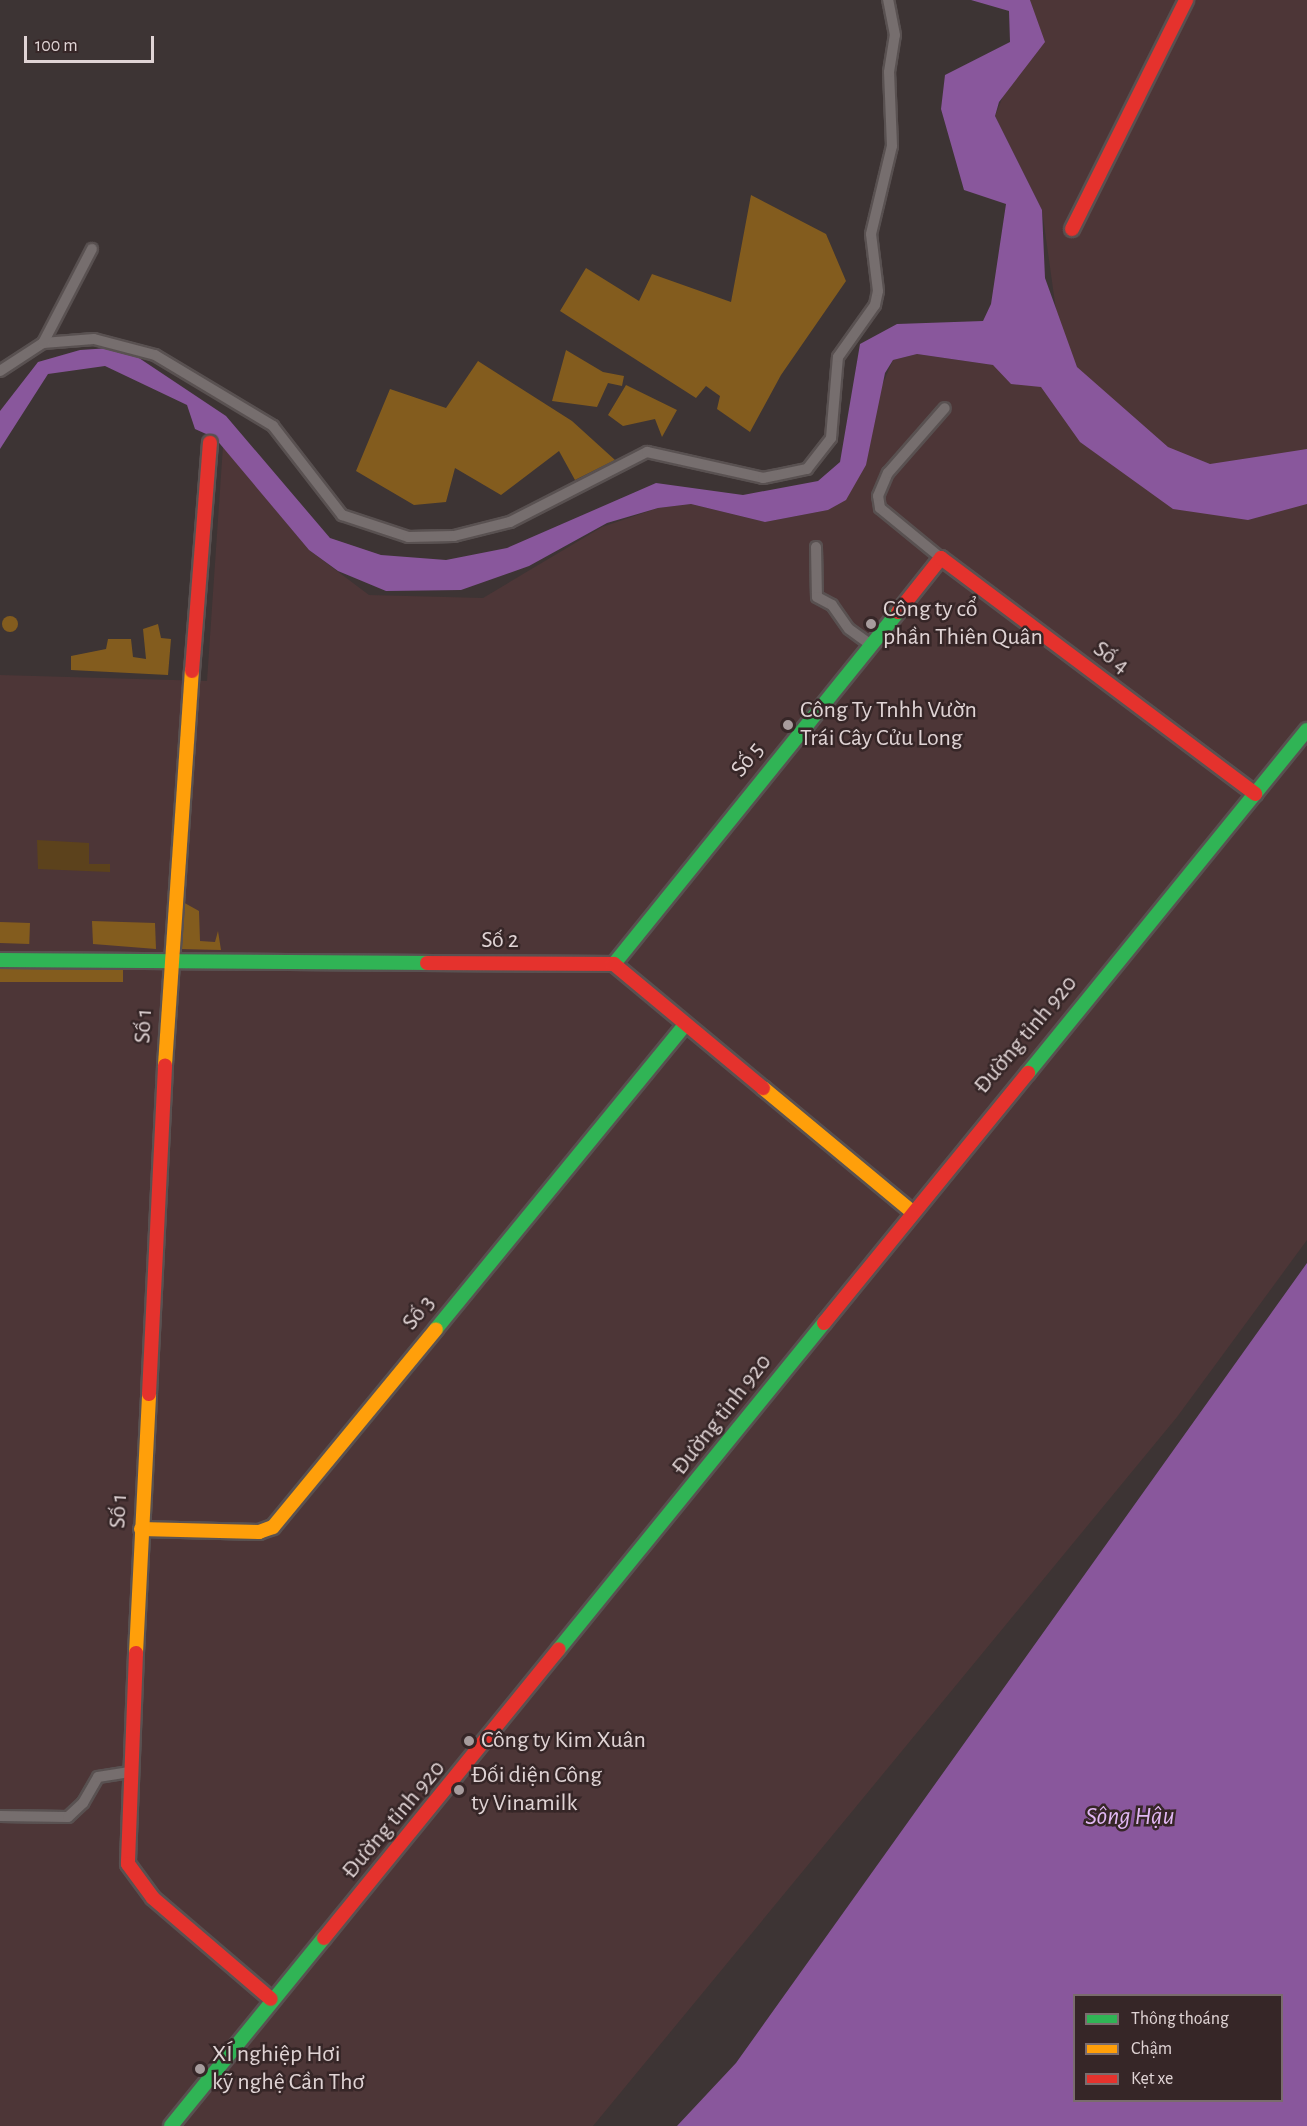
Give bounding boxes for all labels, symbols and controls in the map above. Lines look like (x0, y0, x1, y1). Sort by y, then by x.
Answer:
scale bar (27, 24, 158, 62)
text: 100 m (35, 37, 78, 55)
place label: Công ty cổ phần Thiên Quân (883, 596, 1043, 652)
marker: Công ty cổ phần Thiên Quân (864, 617, 878, 631)
street label: Số 4 (1087, 635, 1135, 681)
place label: Công Ty Tnhh Vườn Trái Cây Cửu Long (800, 697, 977, 753)
marker: Công Ty Tnhh Vườn Trái Cây Cửu Long (781, 718, 795, 732)
street label: Số 5 (725, 737, 771, 783)
street label: Số 2 (481, 927, 519, 955)
street label: Đường tỉnh 920 (968, 970, 1084, 1100)
street label: Số 1 (129, 1008, 159, 1044)
street label: Số 3 (396, 1290, 442, 1336)
street label: Đường tỉnh 920 (666, 1349, 778, 1481)
street label: Số 1 (104, 1493, 134, 1529)
place label: Công ty Kim Xuân (481, 1727, 646, 1755)
marker: Công ty Kim Xuân (462, 1734, 476, 1748)
street label: Đường tỉnh 920 (336, 1755, 452, 1885)
place label: Đối diện Công ty Vinamilk (471, 1762, 602, 1818)
marker: Đối diện Công ty Vinamilk (452, 1783, 466, 1797)
water label: Sông Hậu (1085, 1801, 1175, 1833)
legend (1073, 1994, 1283, 2102)
text: Thông thoáng (1131, 2010, 1229, 2028)
text: Chậm (1131, 2040, 1172, 2058)
place label: XÍ nghiệp Hơi kỹ nghệ Cần Thơ (212, 2041, 365, 2097)
marker: XÍ nghiệp Hơi kỹ nghệ Cần Thơ (193, 2062, 207, 2076)
text: Kẹt xe (1131, 2070, 1173, 2088)

